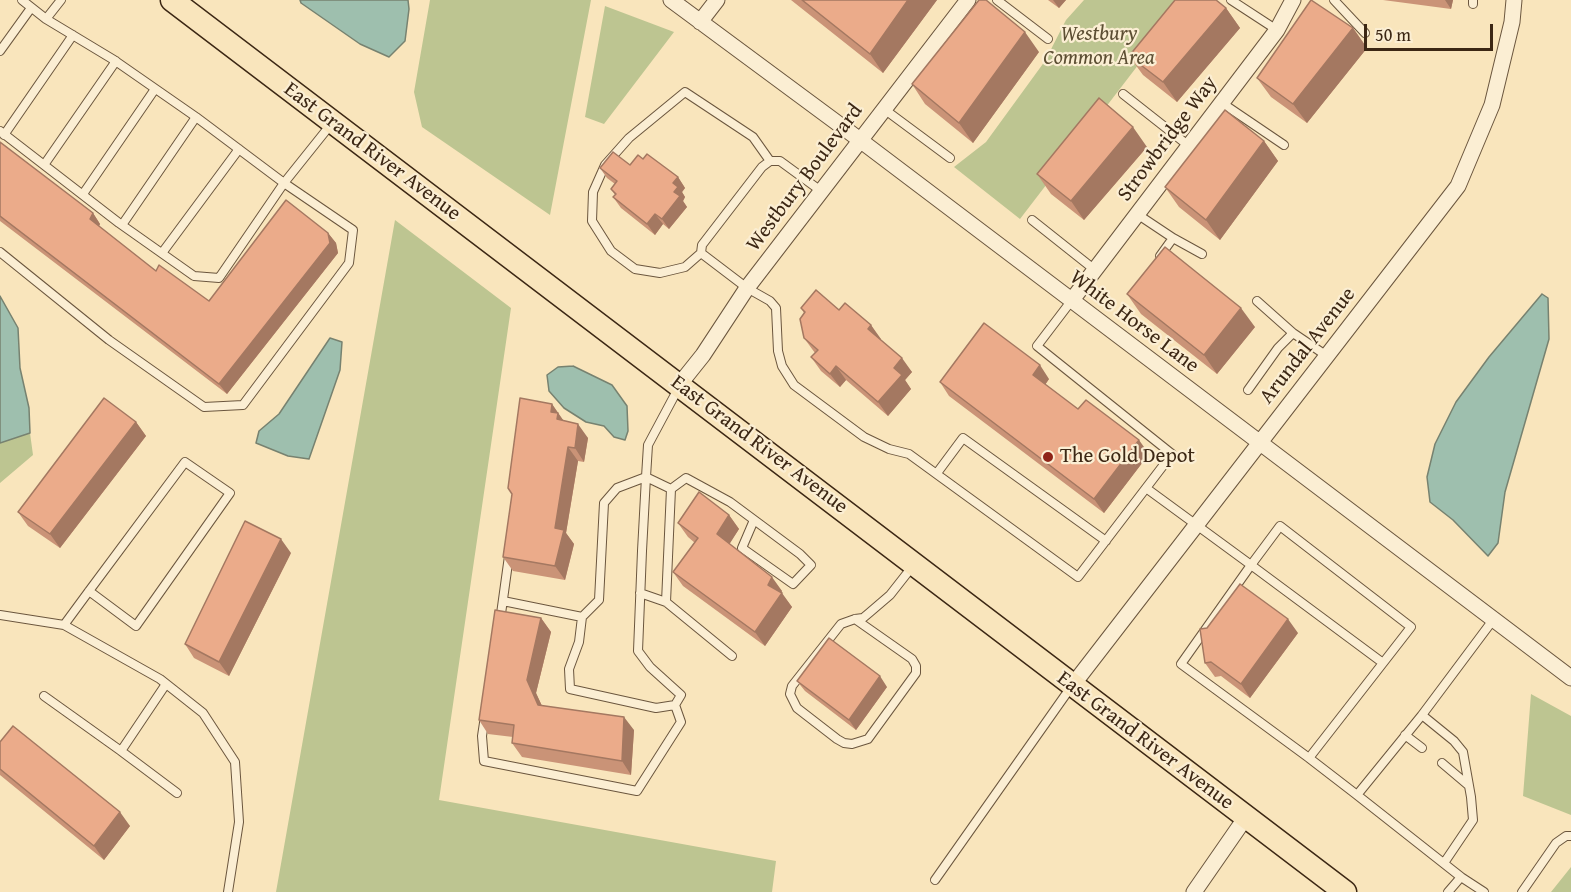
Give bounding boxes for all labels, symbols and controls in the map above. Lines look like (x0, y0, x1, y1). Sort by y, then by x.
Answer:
scale bar (1367, 12, 1496, 50)
text: 50 m (1375, 21, 1411, 48)
park label: Westbury Common Area (1043, 22, 1155, 72)
street label: Strowbridge Way (1113, 71, 1223, 207)
street label: East Grand River Avenue (279, 77, 465, 227)
street label: Westbury Boulevard (741, 99, 869, 257)
street label: White Horse Lane (1064, 265, 1204, 379)
street label: Arundal Avenue (1255, 283, 1361, 409)
street label: East Grand River Avenue (666, 370, 852, 520)
place label: The Gold Depot (1060, 444, 1195, 470)
marker: The Gold Depot (1041, 450, 1055, 464)
street label: East Grand River Avenue (1052, 666, 1238, 816)

